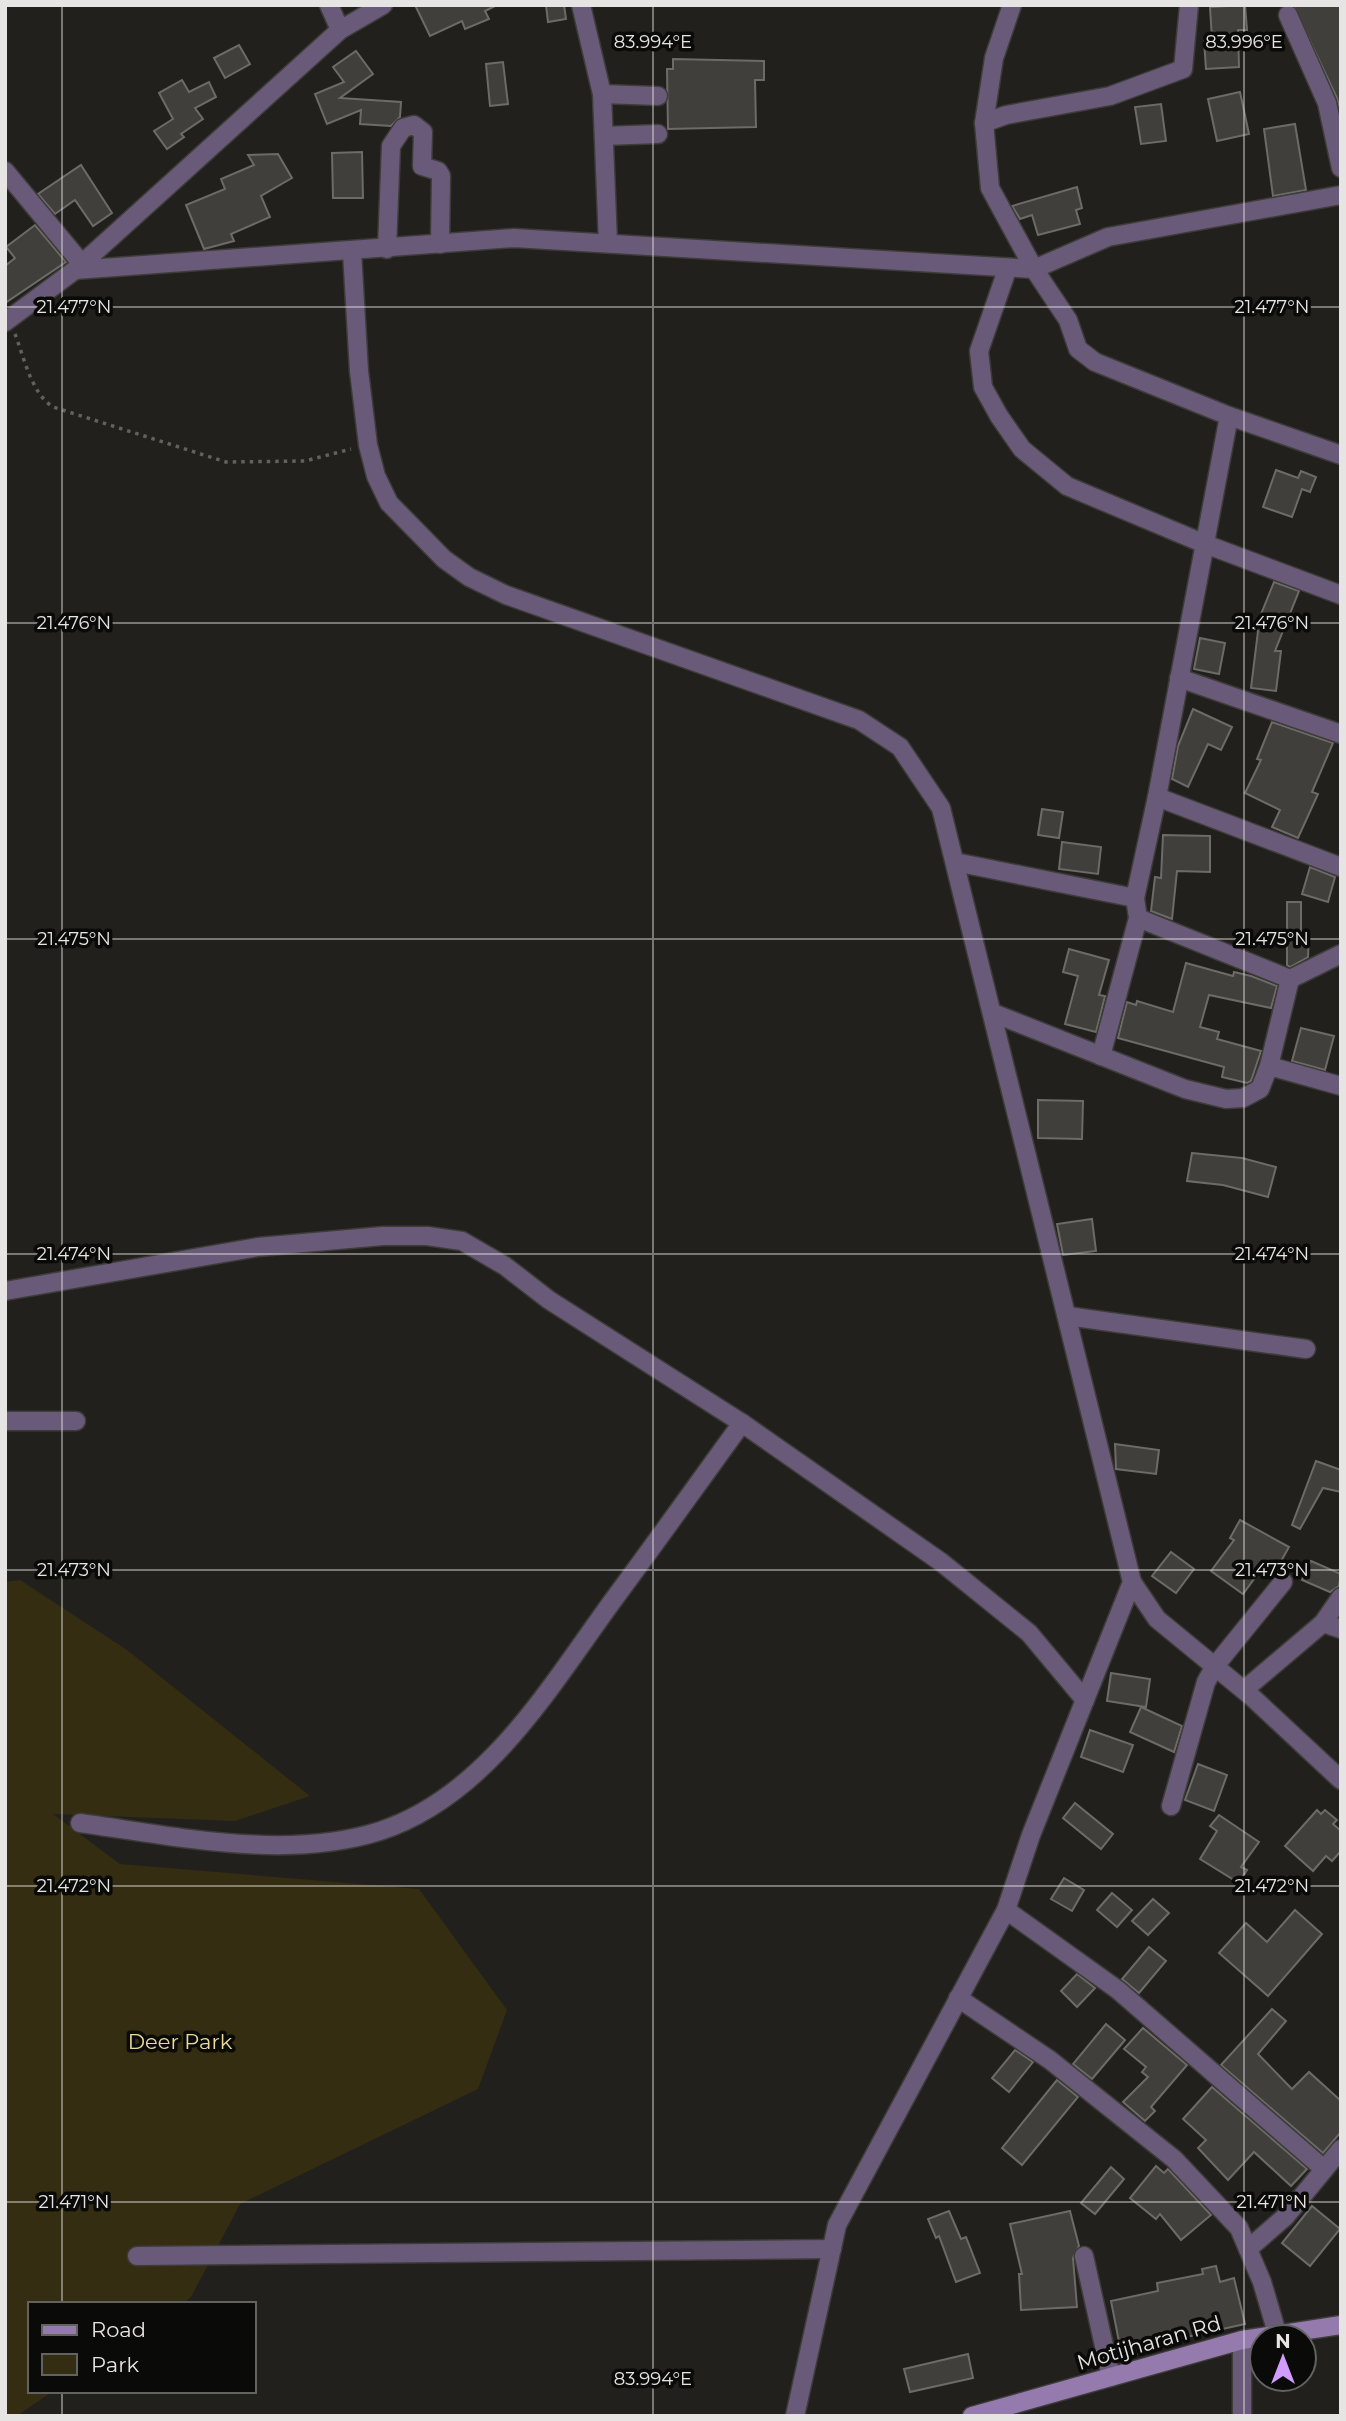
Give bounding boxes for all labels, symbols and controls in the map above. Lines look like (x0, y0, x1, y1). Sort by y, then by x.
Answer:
text: 83.994°E (614, 31, 692, 53)
text: 83.996°E (1205, 31, 1283, 53)
text: 21.477°N (37, 296, 111, 318)
text: 21.477°N (1235, 296, 1309, 318)
text: 21.476°N (37, 612, 111, 634)
text: 21.476°N (1235, 612, 1309, 634)
text: 21.475°N (37, 928, 111, 950)
text: 21.475°N (1235, 928, 1309, 950)
text: 21.474°N (37, 1243, 111, 1265)
text: 21.474°N (1235, 1243, 1309, 1265)
text: 21.473°N (37, 1559, 111, 1581)
text: 21.473°N (1235, 1559, 1309, 1581)
text: 21.472°N (37, 1875, 111, 1897)
text: 21.472°N (1235, 1875, 1309, 1897)
park label: Deer Park (128, 2029, 233, 2054)
text: 21.471°N (39, 2191, 109, 2213)
text: 21.471°N (1237, 2191, 1307, 2213)
legend (28, 2302, 256, 2393)
street label: Motijharan Rd (1074, 2310, 1224, 2375)
text: Road (91, 2317, 146, 2342)
north arrow (1248, 2323, 1318, 2393)
text: N (1275, 2330, 1291, 2353)
text: Park (91, 2352, 139, 2377)
text: 83.994°E (614, 2368, 692, 2390)

